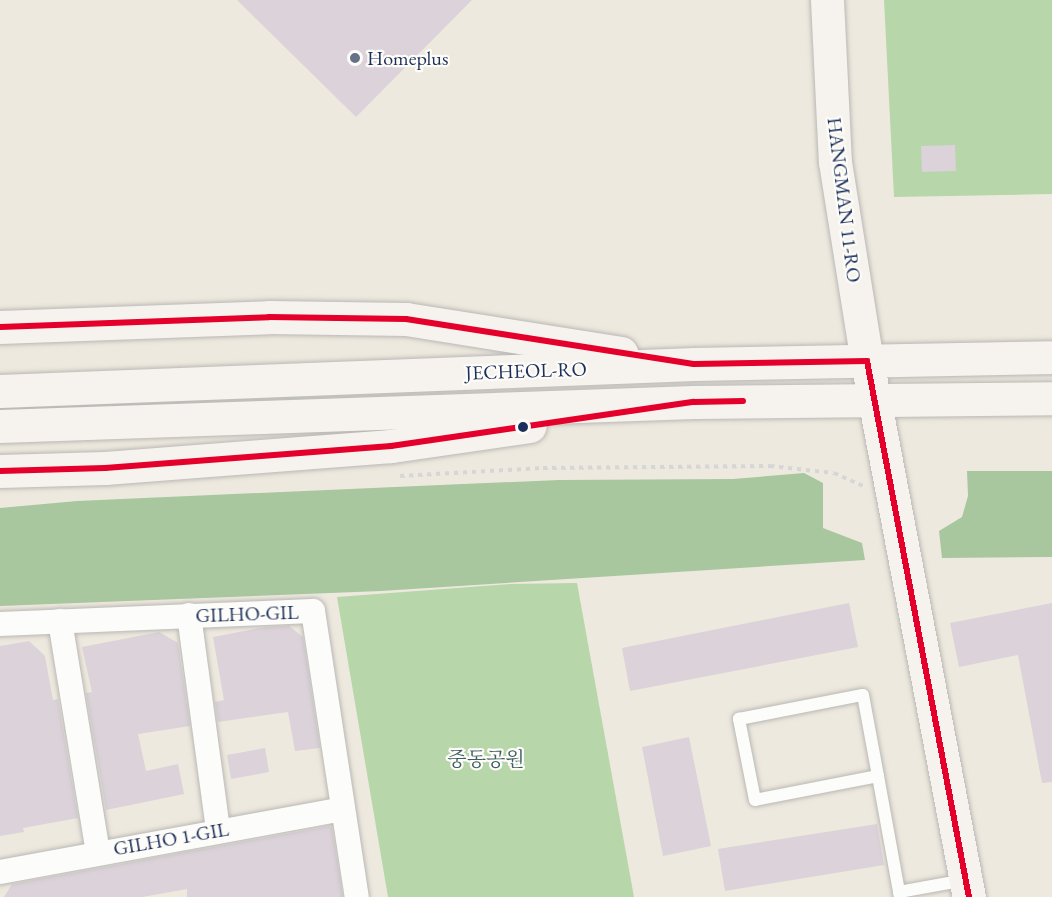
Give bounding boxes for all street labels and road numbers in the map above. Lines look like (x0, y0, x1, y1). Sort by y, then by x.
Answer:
street label: HANGMAN 11-RO (822, 116, 866, 284)
street label: JECHEOL-RO (465, 357, 587, 385)
street label: GILHO-GIL (195, 600, 299, 628)
street label: GILHO 1-GIL (111, 817, 231, 861)

